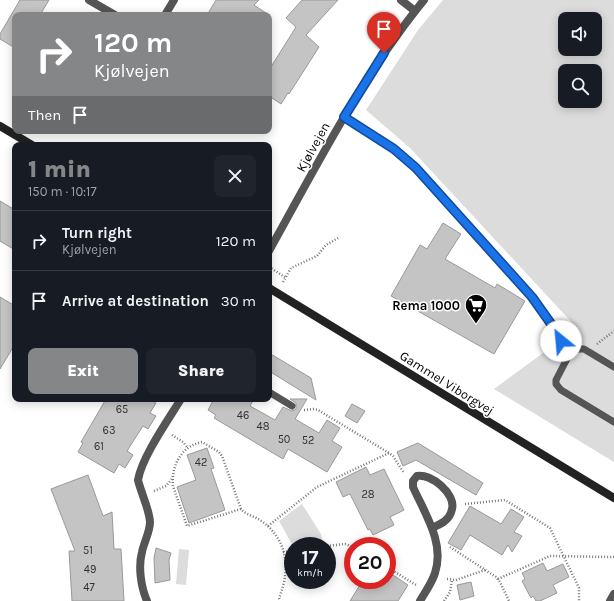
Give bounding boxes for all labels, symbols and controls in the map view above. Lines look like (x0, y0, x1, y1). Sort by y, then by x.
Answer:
pin (367, 12, 401, 53)
map controls (558, 12, 602, 108)
button: sound (558, 12, 602, 56)
icon: arrive (373, 18, 395, 40)
text: 120 m (94, 26, 172, 59)
icon: right (28, 28, 80, 80)
text: Kjølvejen (94, 60, 170, 82)
button: search (558, 64, 602, 108)
icon: arrive (69, 104, 91, 126)
text: Then (28, 106, 61, 124)
street label: Kjølvejen (293, 120, 333, 174)
text: 1 min (28, 155, 91, 183)
button: close (214, 155, 256, 197)
text: 150 m · 10:17 (28, 184, 97, 199)
text: Turn right (62, 224, 132, 242)
icon: right (28, 230, 50, 252)
text: 120 m (216, 232, 256, 250)
text: Kjølvejen (62, 242, 117, 257)
icon: arrive (28, 290, 50, 312)
text: Arrive at destination (62, 292, 209, 310)
text: 30 m (221, 292, 256, 310)
supermarket icon: Rema 1000 (463, 292, 489, 325)
place label: Rema 1000 (392, 298, 460, 313)
position arrow (540, 320, 582, 362)
button: Exit (28, 348, 138, 394)
button: Share (146, 348, 256, 394)
street label: Gammel Viborgvej (397, 348, 497, 418)
house number: 65 (116, 403, 128, 416)
house number: 46 (237, 409, 249, 422)
house number: 48 (257, 420, 270, 433)
house number: 63 (103, 424, 115, 437)
house number: 50 (278, 433, 290, 446)
house number: 52 (302, 434, 314, 447)
house number: 61 (94, 440, 104, 453)
house number: 42 (195, 456, 207, 469)
house number: 28 (361, 488, 375, 501)
speed limit sign: 20 (344, 537, 396, 589)
house number: 51 (83, 544, 93, 557)
text: 17 (301, 546, 319, 569)
house number: 49 (84, 563, 96, 576)
text: km/h (297, 567, 323, 579)
house number: 47 (83, 581, 95, 594)

